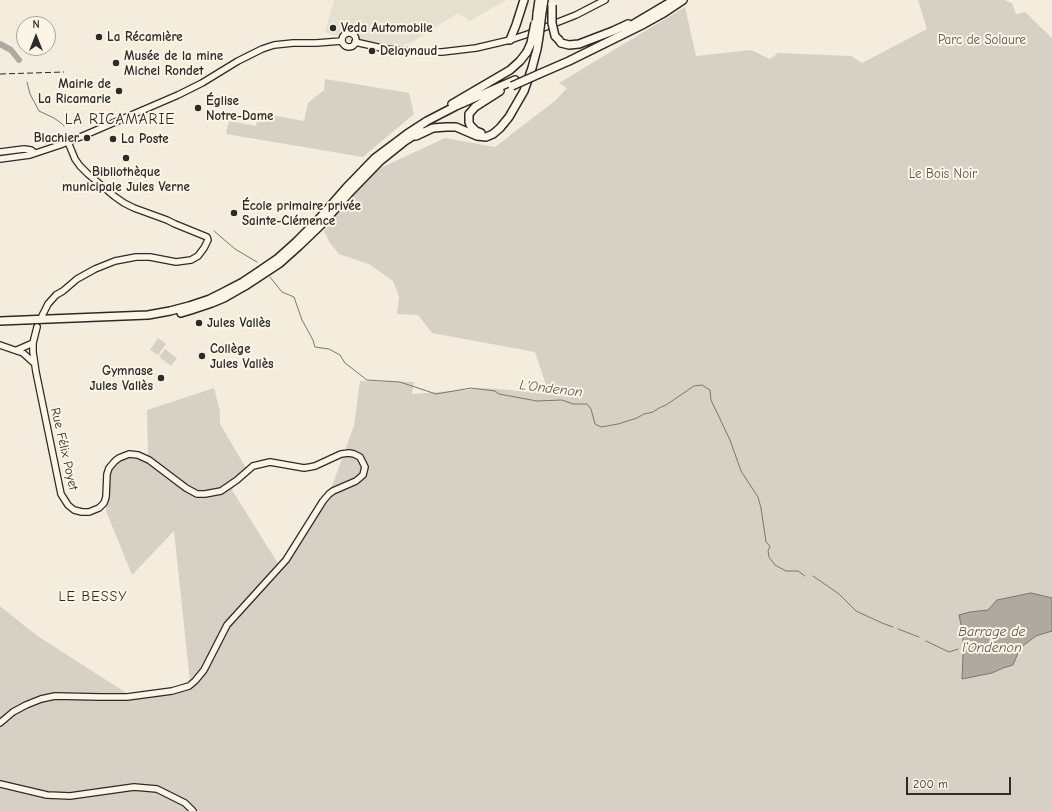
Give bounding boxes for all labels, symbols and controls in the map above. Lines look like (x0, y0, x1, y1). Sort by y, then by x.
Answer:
north arrow (16, 16, 56, 56)
text: N (32, 18, 40, 31)
place label: Veda Automobile (341, 20, 433, 36)
marker: Veda Automobile (328, 23, 338, 33)
place label: La Récamière (107, 29, 183, 45)
marker: La Récamière (94, 32, 104, 42)
park label: Parc de Solaure (938, 32, 1026, 48)
place label: Delaynaud (380, 43, 437, 59)
marker: Delaynaud (367, 46, 377, 56)
place label: Musée de la mine Michel Rondet (124, 48, 223, 79)
marker: Musée de la mine Michel Rondet (111, 58, 121, 68)
place label: Mairie de La Ricamarie (38, 76, 111, 107)
marker: Mairie de La Ricamarie (114, 86, 124, 96)
place label: Église Notre-Dame (206, 93, 273, 124)
marker: Église Notre-Dame (193, 103, 203, 113)
district label: LA RICAMARIE (65, 111, 175, 129)
place label: Blachier (34, 130, 79, 146)
place label: La Poste (121, 131, 169, 147)
marker: Blachier (82, 133, 92, 143)
marker: La Poste (108, 134, 118, 144)
marker: Bibliothèque municipale Jules Verne (121, 153, 131, 163)
place label: Bibliothèque municipale Jules Verne (62, 164, 190, 195)
park label: Le Bois Noir (909, 166, 977, 182)
place label: École primaire privée Sainte-Clémence (242, 198, 361, 229)
marker: École primaire privée Sainte-Clémence (229, 208, 239, 218)
place label: Jules Vallès (207, 315, 271, 331)
marker: Jules Vallès (194, 318, 204, 328)
place label: Collège Jules Vallès (210, 341, 274, 372)
marker: Collège Jules Vallès (197, 351, 207, 361)
place label: Gymnase Jules Vallès (89, 363, 153, 394)
marker: Gymnase Jules Vallès (156, 373, 166, 383)
water label: L'Ondenon (519, 377, 583, 401)
street label: Rue Félix Poyet (47, 406, 81, 492)
district label: LE BESSY (58, 589, 128, 605)
water label: Barrage de l'Ondenon (958, 624, 1026, 656)
scale bar (908, 769, 1013, 795)
text: 200 m (913, 777, 948, 791)

